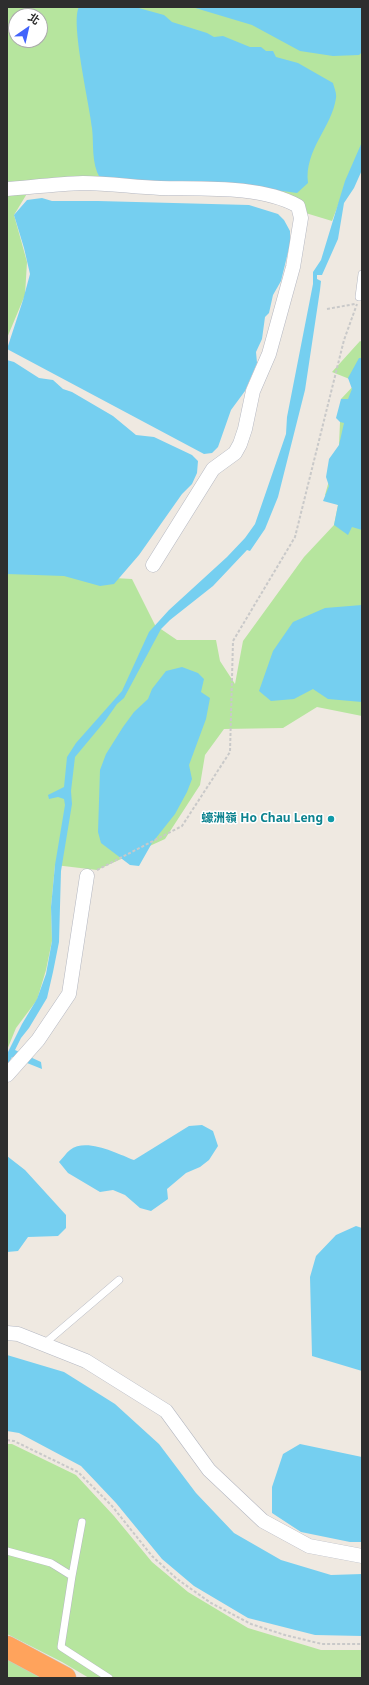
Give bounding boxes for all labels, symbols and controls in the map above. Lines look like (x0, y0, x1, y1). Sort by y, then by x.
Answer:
north arrow (8, 8, 48, 48)
text: 北 (26, 9, 43, 28)
place label: 蠔洲嶺 Ho Chau Leng (201, 812, 323, 826)
marker: 蠔洲嶺 Ho Chau Leng (326, 814, 336, 824)

